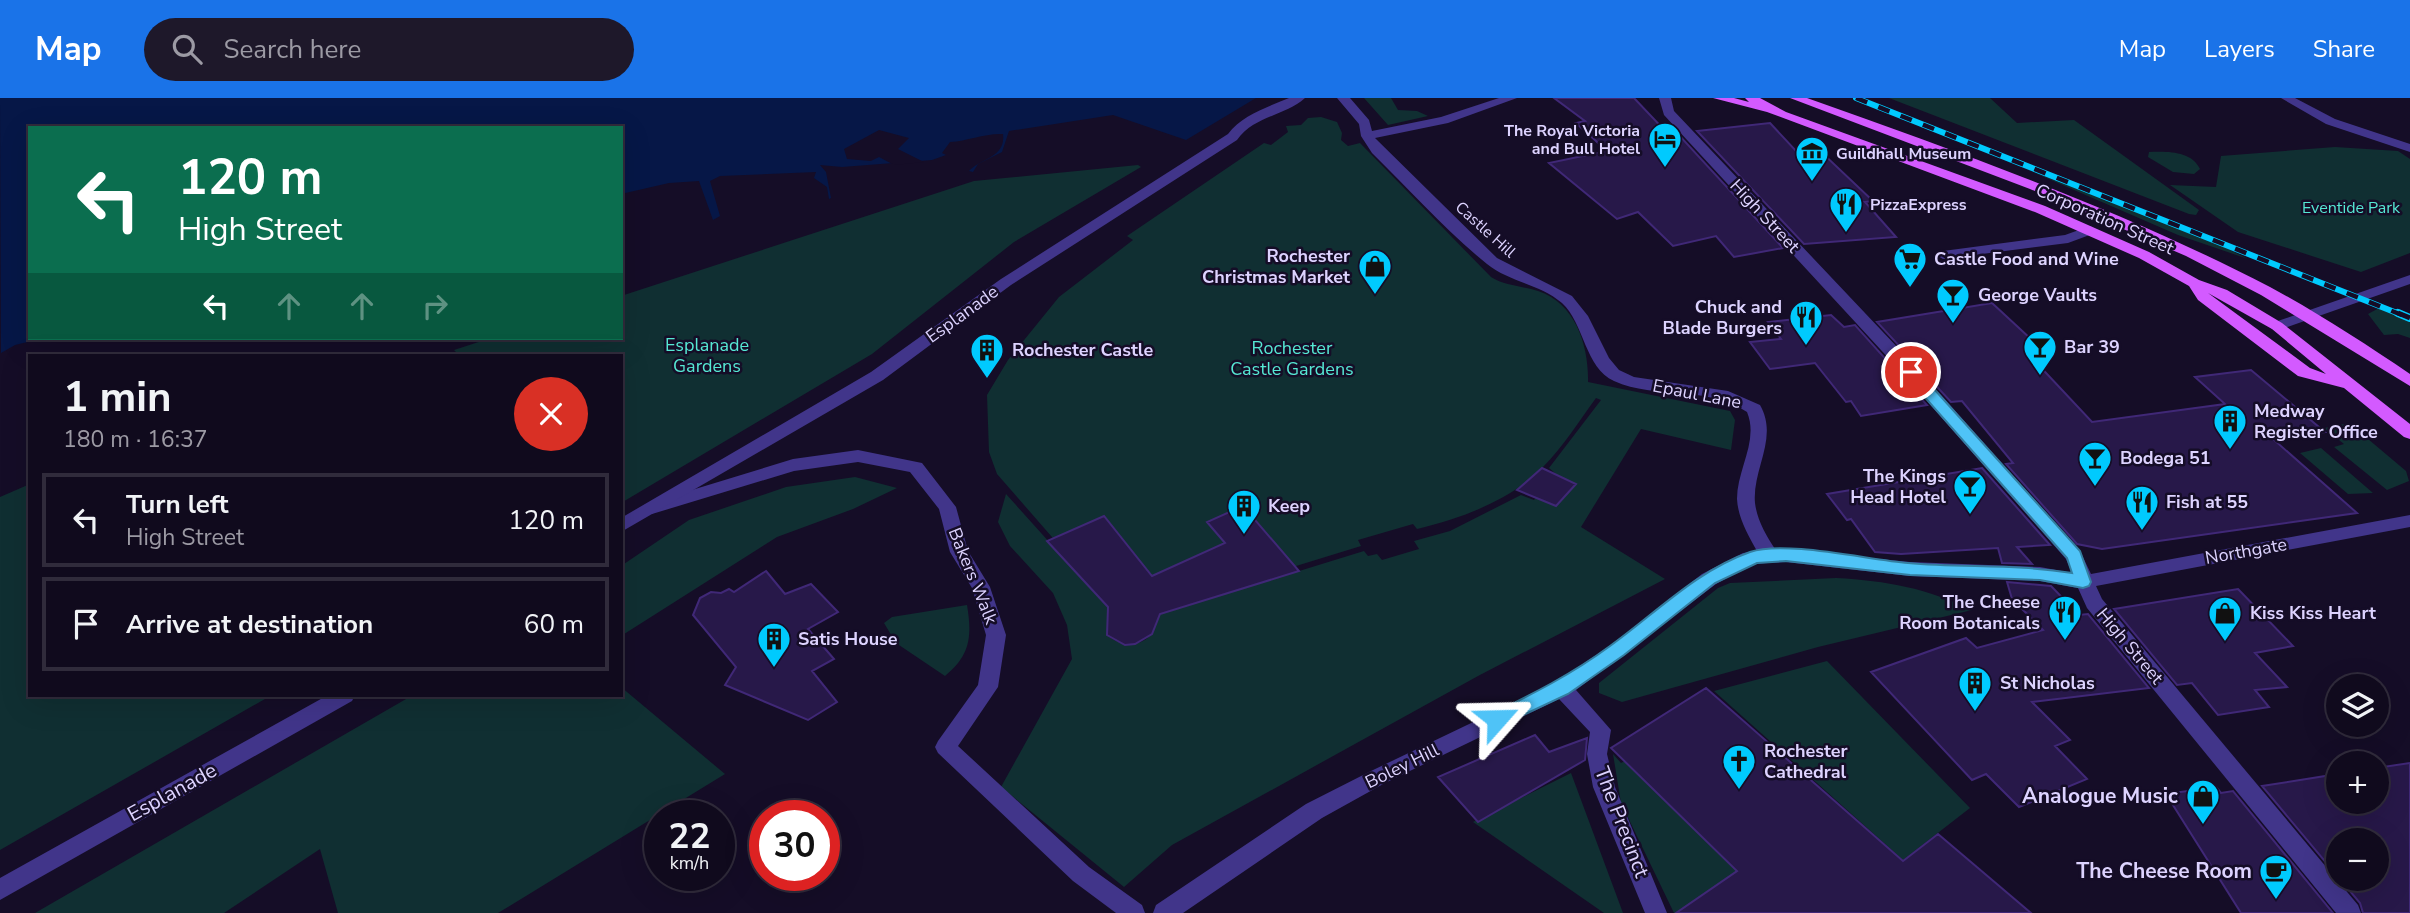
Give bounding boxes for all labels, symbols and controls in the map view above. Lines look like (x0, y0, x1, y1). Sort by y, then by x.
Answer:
search box (144, 18, 634, 81)
text: Map (35, 27, 102, 72)
icon: search (168, 30, 206, 68)
text: Search here (224, 32, 361, 67)
text: Map (2119, 33, 2166, 65)
text: Layers (2204, 33, 2275, 65)
text: Share (2313, 33, 2375, 65)
place label: The Royal Victoria and Bull Hotel (1504, 120, 1640, 160)
hotel icon: The Royal Victoria and Bull Hotel (1646, 120, 1684, 169)
museum icon: Guildhall Museum (1793, 134, 1831, 183)
place label: Guildhall Museum (1836, 143, 1971, 165)
text: 120 m (178, 144, 322, 211)
icon: left (63, 154, 154, 245)
street label: High Street (1725, 174, 1806, 258)
street label: Corporation Street (2032, 178, 2178, 261)
restaurant icon: PizzaExpress (1827, 185, 1865, 234)
place label: PizzaExpress (1870, 194, 1967, 216)
street label: Castle Hill (1450, 197, 1521, 263)
park label: Eventide Park (2302, 197, 2401, 219)
text: High Street (178, 208, 342, 251)
supermarket icon: Castle Food and Wine (1891, 240, 1929, 289)
place label: Rochester Christmas Market (1202, 244, 1350, 289)
shop icon: Rochester Christmas Market (1356, 247, 1394, 296)
place label: Castle Food and Wine (1934, 247, 2119, 271)
bar icon: George Vaults (1934, 276, 1972, 325)
street label: Esplanade (921, 280, 1003, 348)
place label: George Vaults (1978, 283, 2097, 307)
icon: left (197, 287, 235, 325)
icon: ahead (270, 287, 308, 325)
icon: ahead (343, 287, 381, 325)
icon: right (416, 287, 454, 325)
place label: Chuck and Blade Burgers (1663, 295, 1782, 340)
restaurant icon: Chuck and Blade Burgers (1787, 298, 1825, 347)
bar icon: Bar 39 (2021, 328, 2059, 377)
building icon: Rochester Castle (968, 331, 1006, 380)
park label: Esplanade Gardens (665, 333, 749, 378)
place label: Bar 39 (2064, 335, 2120, 359)
park label: Rochester Castle Gardens (1230, 336, 1354, 381)
place label: Rochester Castle (1012, 338, 1153, 362)
pin (1881, 342, 1941, 402)
icon: arrive (1892, 353, 1930, 391)
text: 1 min (63, 369, 172, 426)
street label: Epaul Lane (1651, 374, 1743, 414)
button: close (514, 377, 588, 451)
place label: Medway Register Office (2254, 399, 2378, 444)
building icon: Medway Register Office (2211, 402, 2249, 451)
text: 180 m · 16:37 (63, 424, 208, 455)
bar icon: Bodega 51 (2076, 439, 2114, 488)
place label: Bodega 51 (2120, 446, 2211, 470)
place label: The Kings Head Hotel (1850, 464, 1946, 509)
bar icon: The Kings Head Hotel (1951, 467, 1989, 516)
restaurant icon: Fish at 55 (2123, 483, 2161, 532)
text: Turn left (126, 487, 229, 522)
building icon: Keep (1225, 487, 1263, 536)
place label: Fish at 55 (2166, 490, 2248, 514)
place label: Keep (1268, 494, 1310, 518)
icon: left (67, 501, 105, 539)
text: 120 m (508, 503, 584, 538)
text: High Street (126, 522, 244, 553)
street label: Bakers Walk (943, 524, 1004, 629)
street label: Northgate (2203, 532, 2289, 570)
place label: The Cheese Room Botanicals (1899, 590, 2040, 635)
restaurant icon: The Cheese Room Botanicals (2046, 593, 2084, 642)
shop icon: Kiss Kiss Heart (2206, 594, 2244, 643)
place label: Kiss Kiss Heart (2250, 601, 2376, 625)
street label: High Street (2091, 603, 2169, 690)
icon: arrive (67, 605, 105, 643)
text: Arrive at destination (126, 607, 373, 642)
text: 60 m (524, 607, 584, 642)
building icon: Satis House (755, 620, 793, 669)
place label: Satis House (798, 627, 898, 651)
building icon: St Nicholas (1956, 664, 1994, 713)
place label: St Nicholas (2000, 671, 2095, 695)
map controls (2326, 674, 2389, 891)
button: layers (2326, 674, 2389, 737)
position arrow (1460, 682, 1534, 756)
street label: Boley Hill (1361, 738, 1443, 794)
place label: Rochester Cathedral (1764, 739, 1848, 784)
church icon: Rochester Cathedral (1720, 742, 1758, 791)
button: + (2326, 751, 2389, 814)
street label: Esplanade (122, 756, 222, 828)
street label: The Precinct (1588, 763, 1656, 882)
shop icon: Analogue Music (2184, 777, 2222, 826)
place label: Analogue Music (2022, 782, 2178, 810)
speed limit sign: 30 (749, 800, 840, 891)
text: 22 (668, 813, 711, 860)
button: − (2326, 828, 2389, 891)
text: km/h (670, 851, 709, 875)
cafe icon: The Cheese Room (2257, 852, 2295, 901)
place label: The Cheese Room (2076, 857, 2252, 885)

